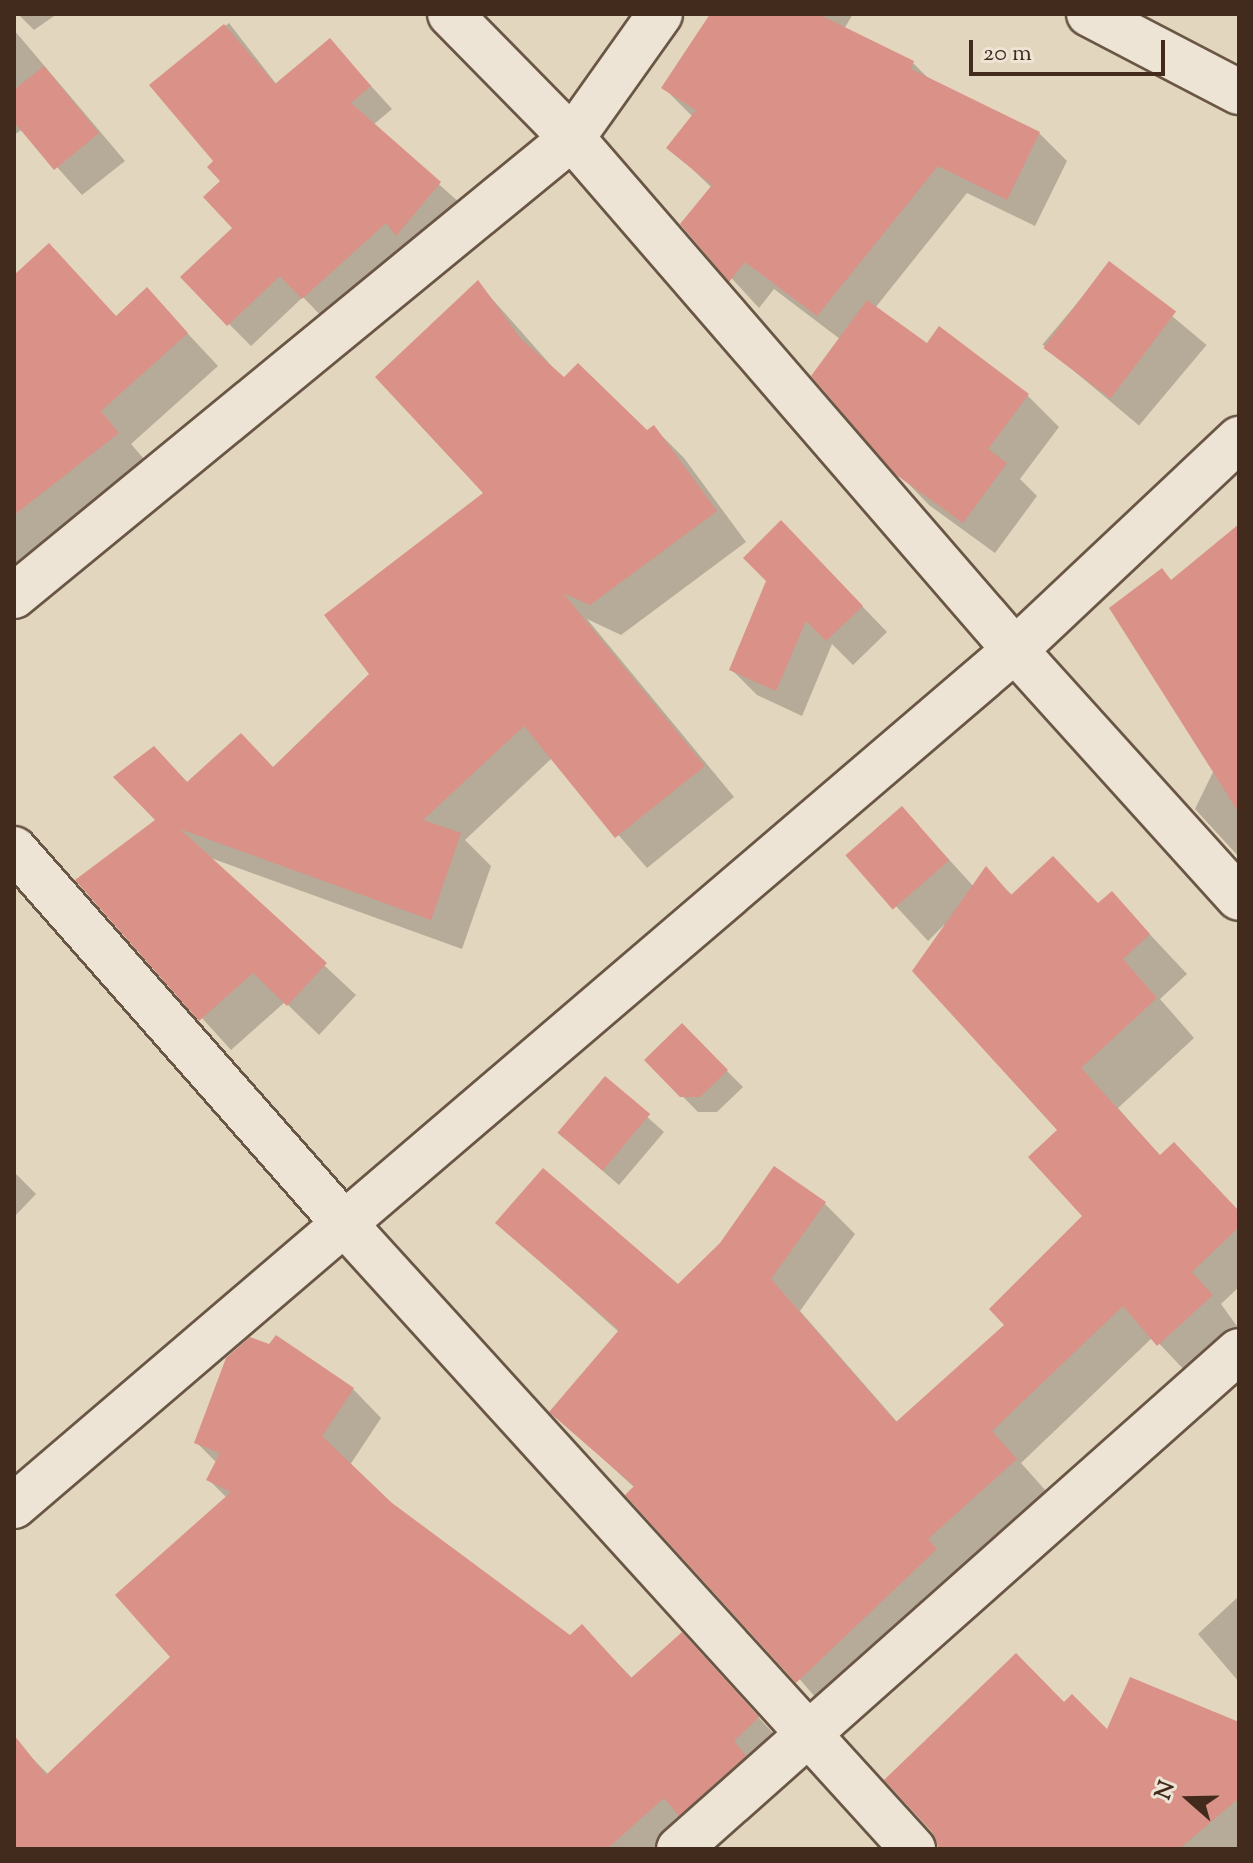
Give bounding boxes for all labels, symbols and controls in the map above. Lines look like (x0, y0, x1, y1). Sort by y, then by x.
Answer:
scale bar (973, 24, 1169, 74)
text: 20 m (983, 37, 1032, 71)
north arrow (1149, 1759, 1229, 1839)
text: N (1148, 1777, 1184, 1805)

